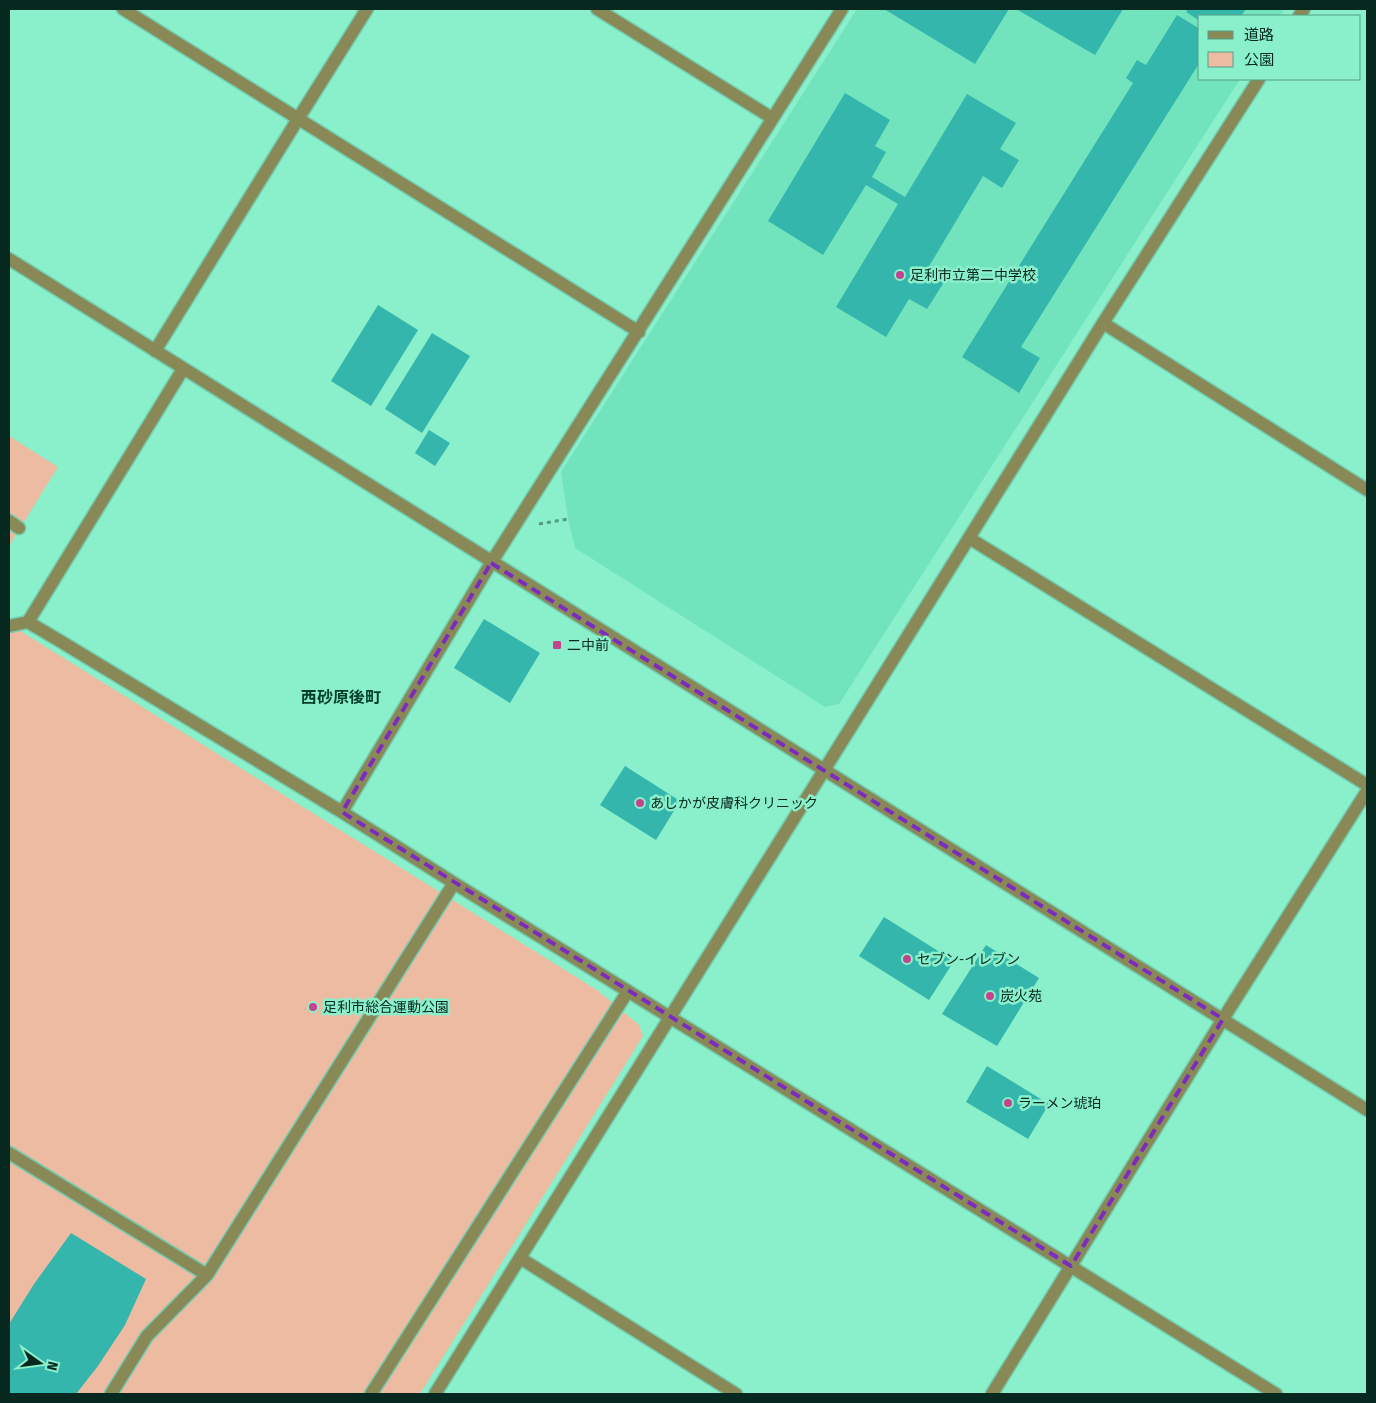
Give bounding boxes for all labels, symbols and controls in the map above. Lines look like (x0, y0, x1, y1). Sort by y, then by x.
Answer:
legend (1198, 15, 1361, 80)
text: 道路 (1244, 26, 1274, 44)
text: 公園 (1244, 51, 1274, 69)
place label: 足利市立第二中学校 (910, 267, 1036, 284)
marker: 足利市立第二中学校 (894, 269, 906, 281)
place label: 二中前 (567, 637, 609, 654)
marker: 二中前 (551, 639, 563, 651)
district label: 西砂原後町 (301, 688, 381, 707)
place label: あしかが皮膚科クリニック (650, 795, 818, 812)
marker: あしかが皮膚科クリニック (634, 797, 646, 809)
place label: セブン-イレブン (917, 951, 1020, 968)
marker: セブン-イレブン (901, 953, 913, 965)
place label: 炭火苑 (1000, 988, 1042, 1005)
marker: 炭火苑 (984, 990, 996, 1002)
place label: 足利市総合運動公園 (323, 999, 449, 1016)
marker: 足利市総合運動公園 (307, 1001, 319, 1013)
place label: ラーメン琥珀 (1018, 1095, 1101, 1112)
marker: ラーメン琥珀 (1002, 1097, 1014, 1109)
north arrow (15, 1338, 65, 1388)
text: N (43, 1360, 61, 1372)

